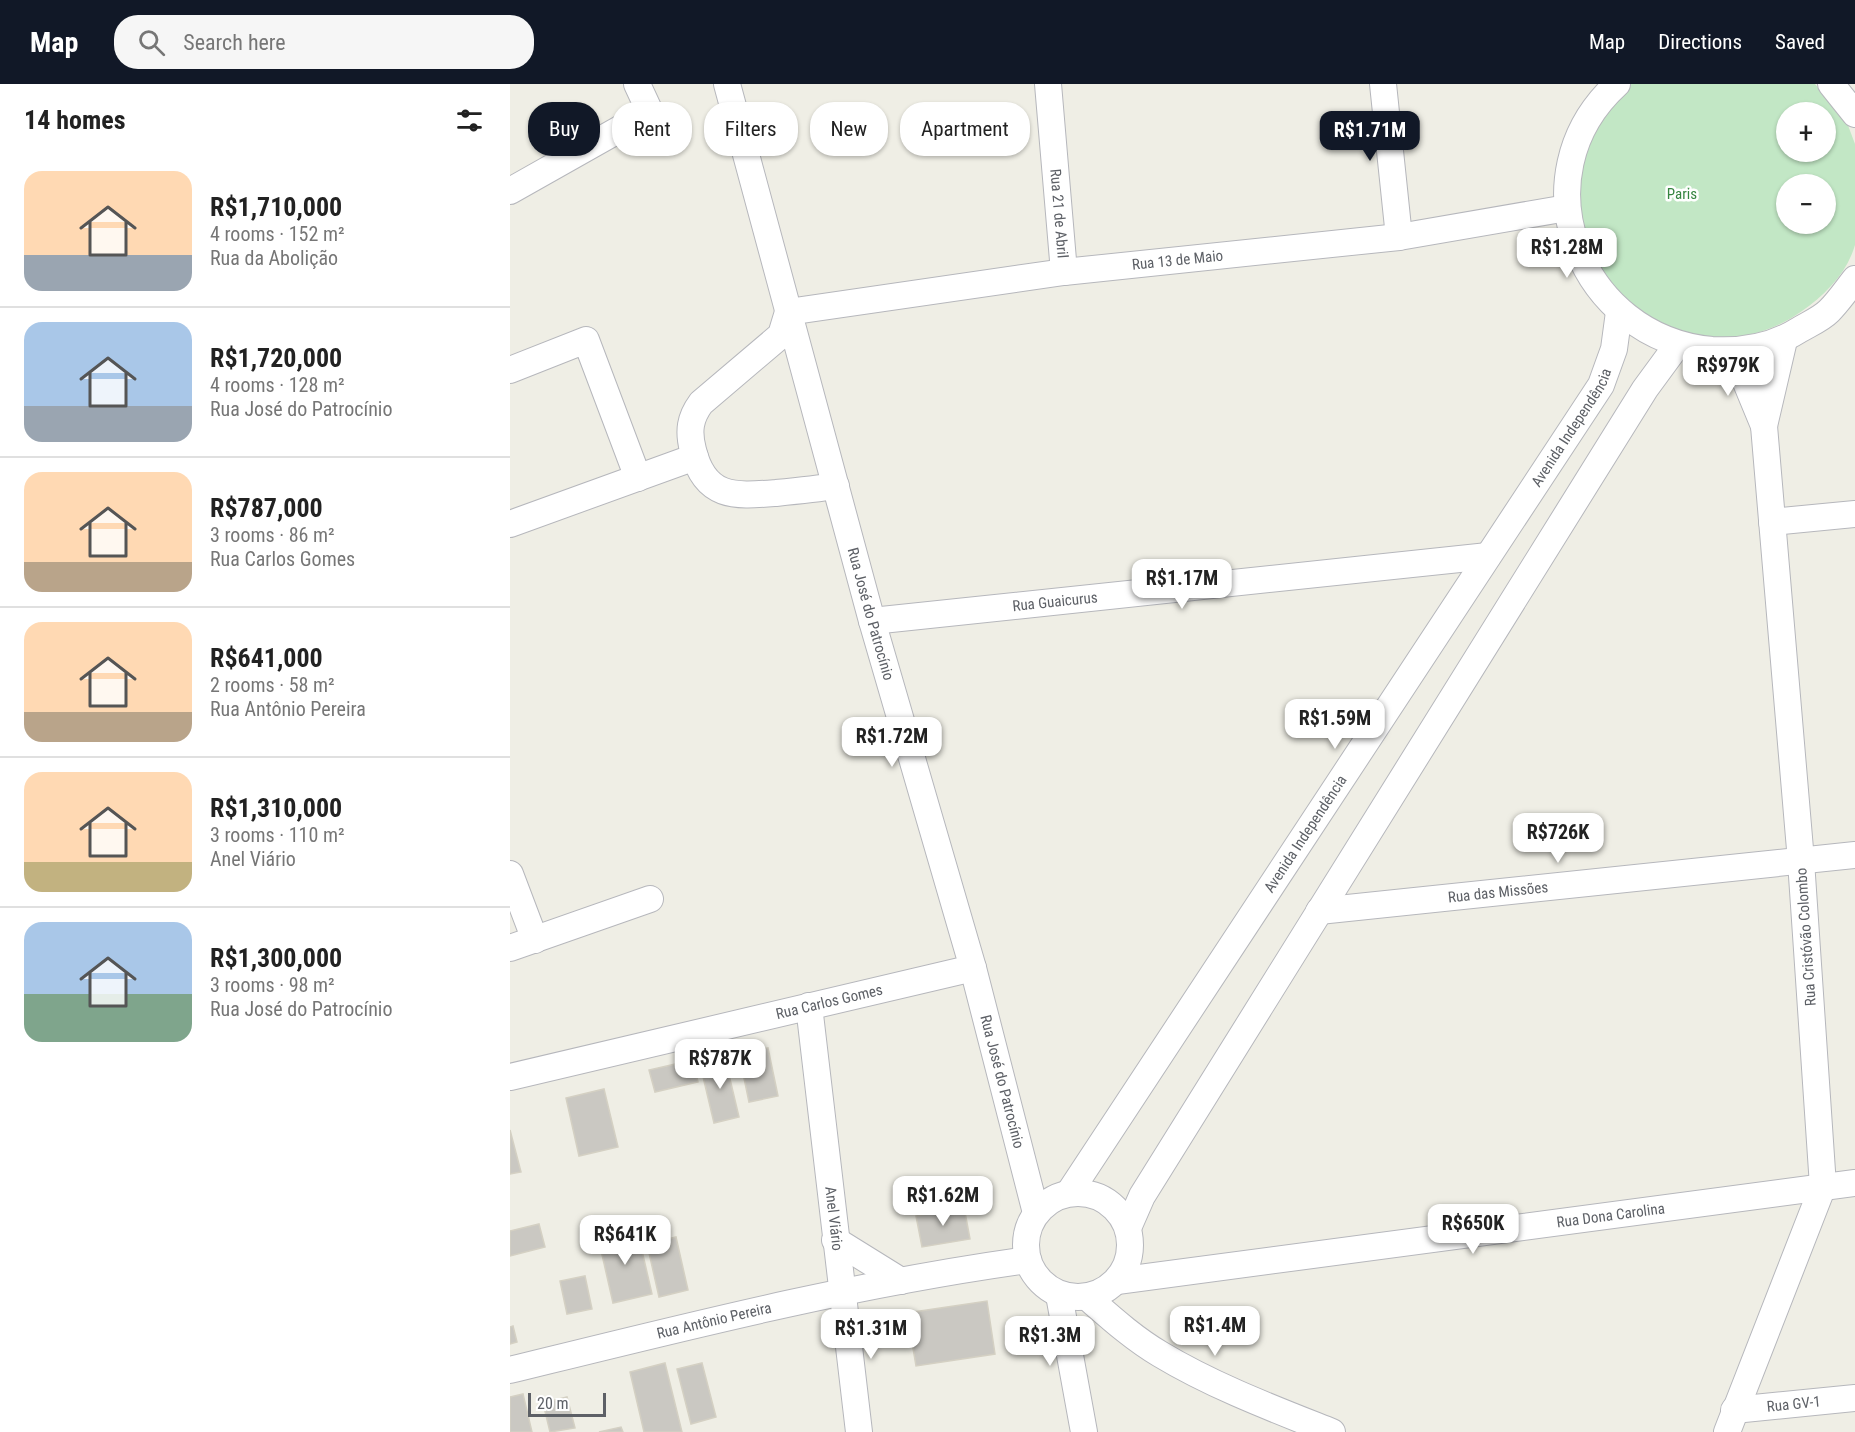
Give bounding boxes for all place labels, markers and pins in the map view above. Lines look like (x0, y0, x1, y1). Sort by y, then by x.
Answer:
pin: R$1.71M (1315, 111, 1425, 162)
pin: R$1.28M (1512, 228, 1622, 279)
pin: R$979K (1679, 346, 1777, 397)
pin: R$1.17M (1127, 559, 1237, 610)
pin: R$1.59M (1280, 699, 1390, 750)
pin: R$1.72M (837, 717, 947, 768)
pin: R$726K (1509, 813, 1607, 864)
pin: R$787K (671, 1039, 769, 1090)
pin: R$1.62M (888, 1176, 998, 1227)
pin: R$650K (1424, 1204, 1522, 1255)
pin: R$641K (576, 1215, 674, 1266)
pin: R$1.4M (1166, 1306, 1264, 1357)
pin: R$1.31M (816, 1309, 926, 1360)
pin: R$1.3M (1001, 1316, 1099, 1367)

